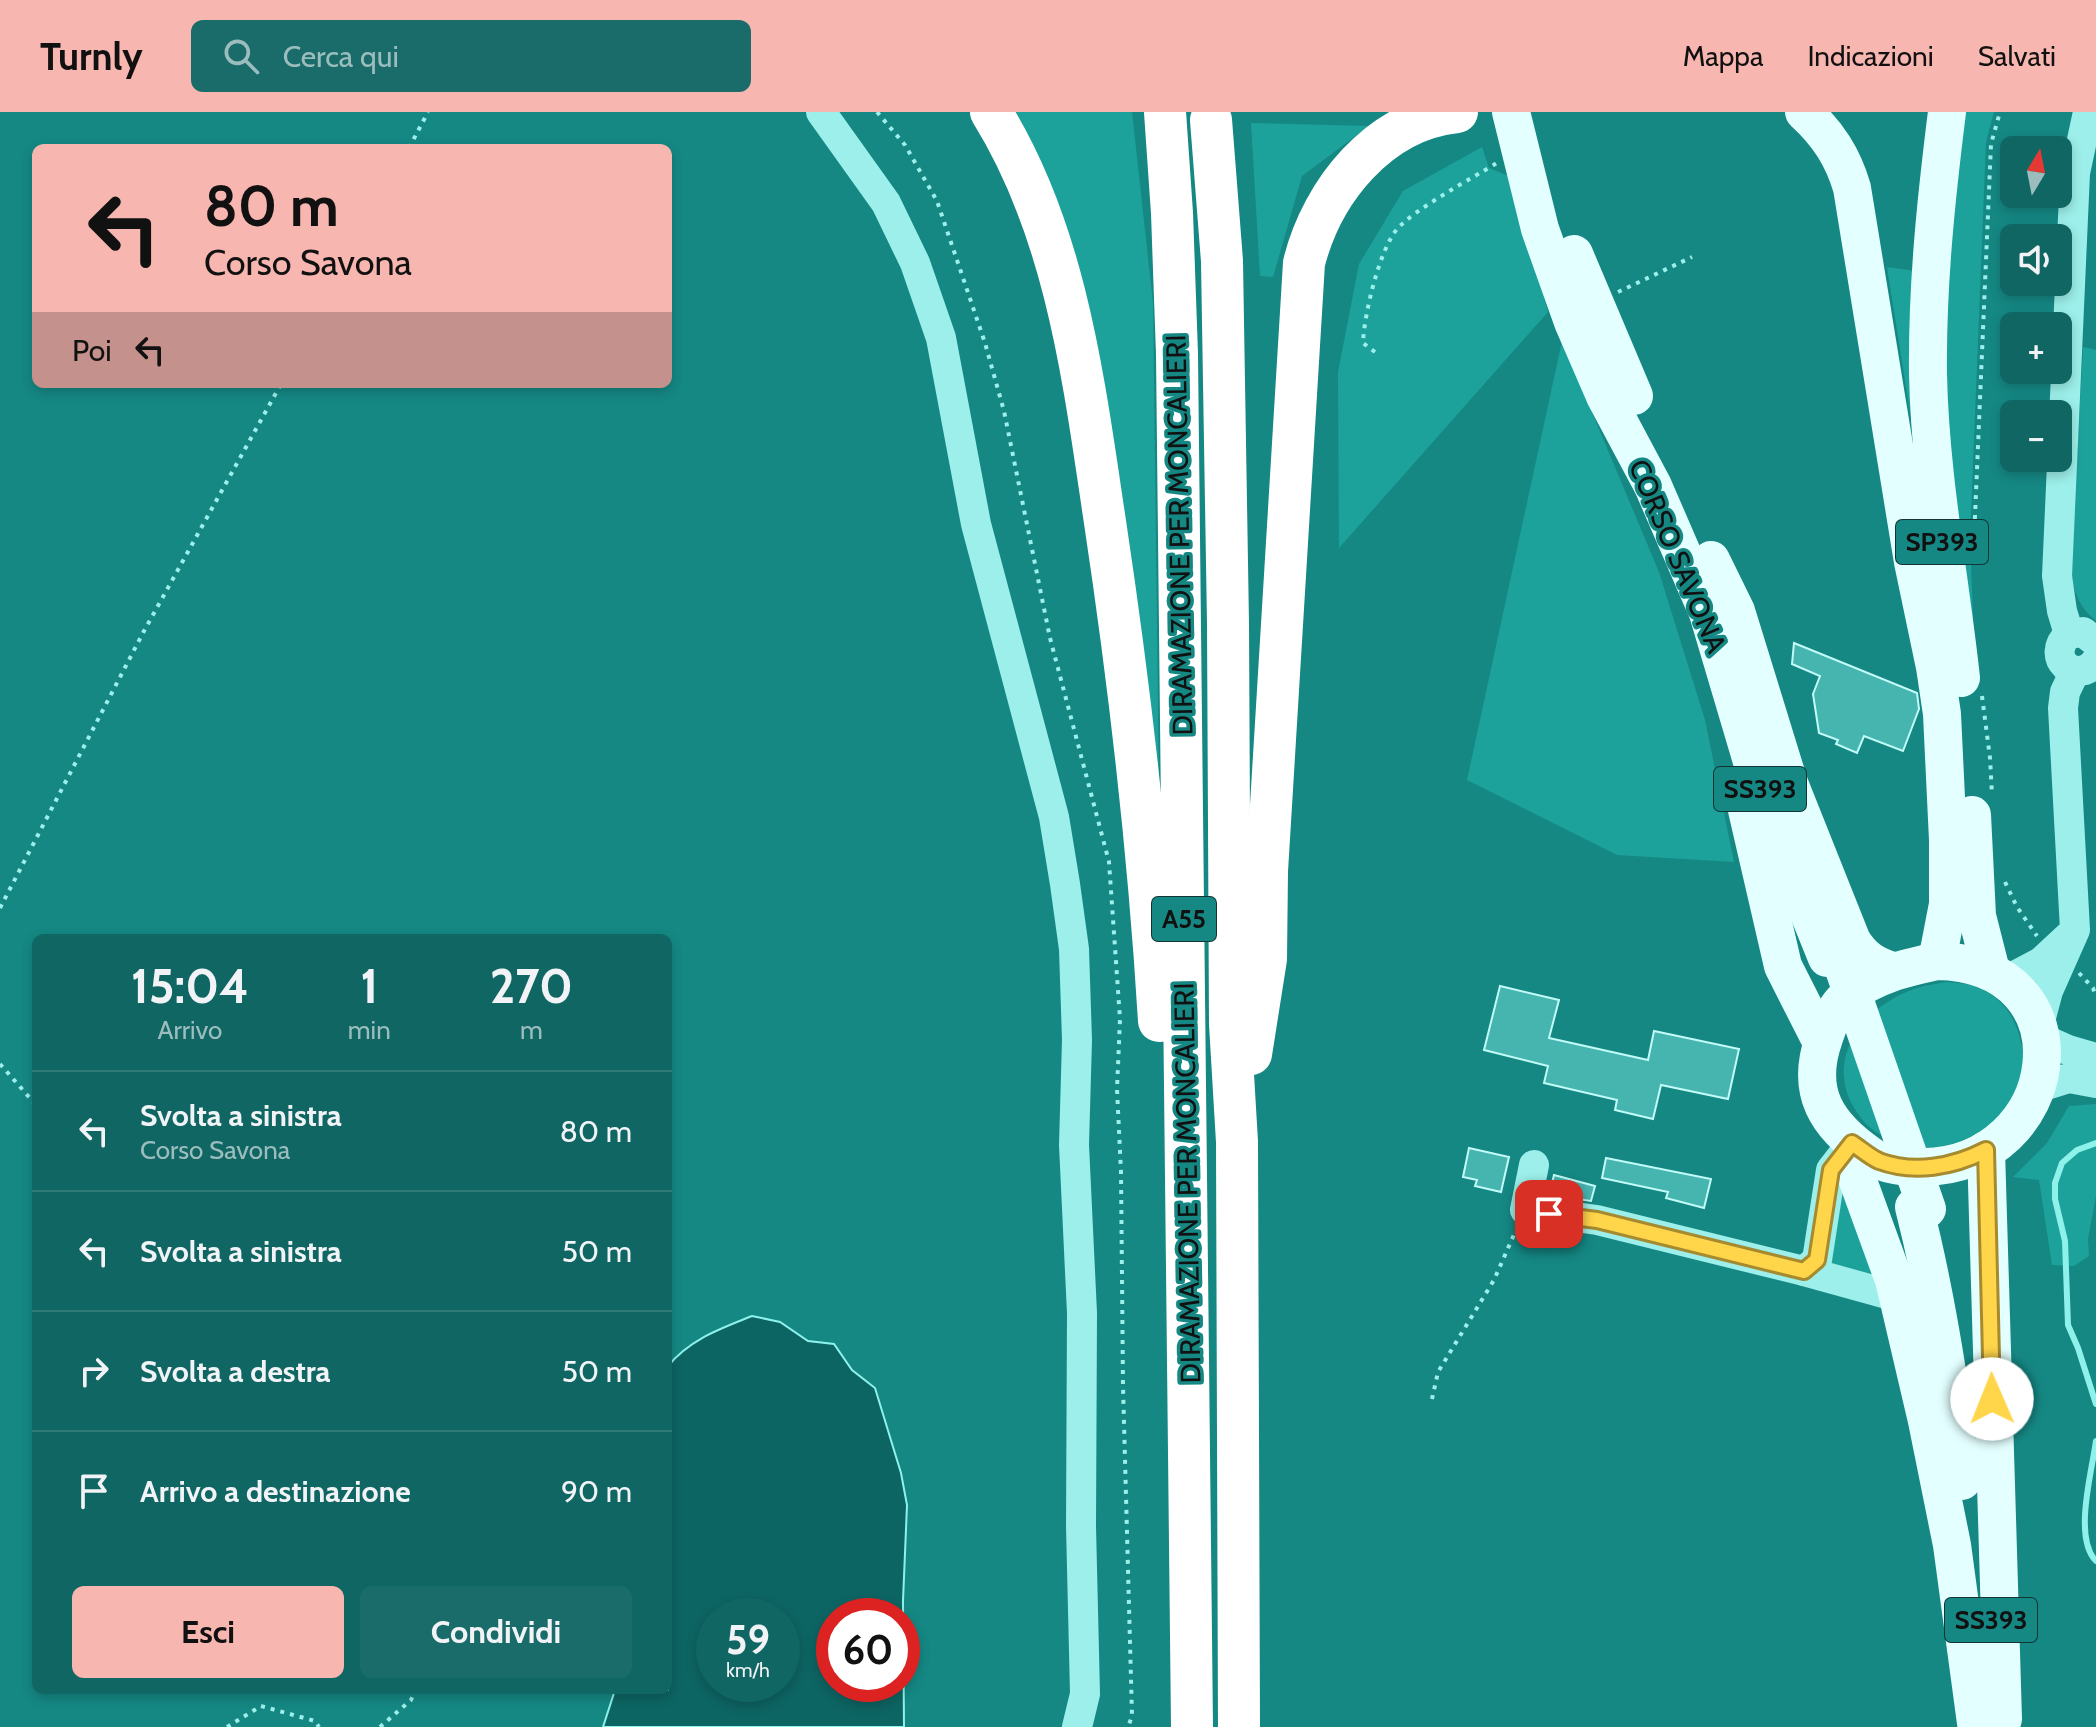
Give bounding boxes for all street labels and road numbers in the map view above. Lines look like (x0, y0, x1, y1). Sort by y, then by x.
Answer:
street label: DIRAMAZIONE PER MONCALIERI (1159, 334, 1199, 736)
street label: CORSO SAVONA (1622, 454, 1734, 659)
road number: SP393 (1896, 520, 1988, 564)
road number: SS393 (1714, 767, 1806, 811)
road number: A55 (1152, 897, 1216, 941)
street label: DIRAMAZIONE PER MONCALIERI (1167, 982, 1207, 1384)
road number: SS393 (1945, 1598, 2037, 1642)

